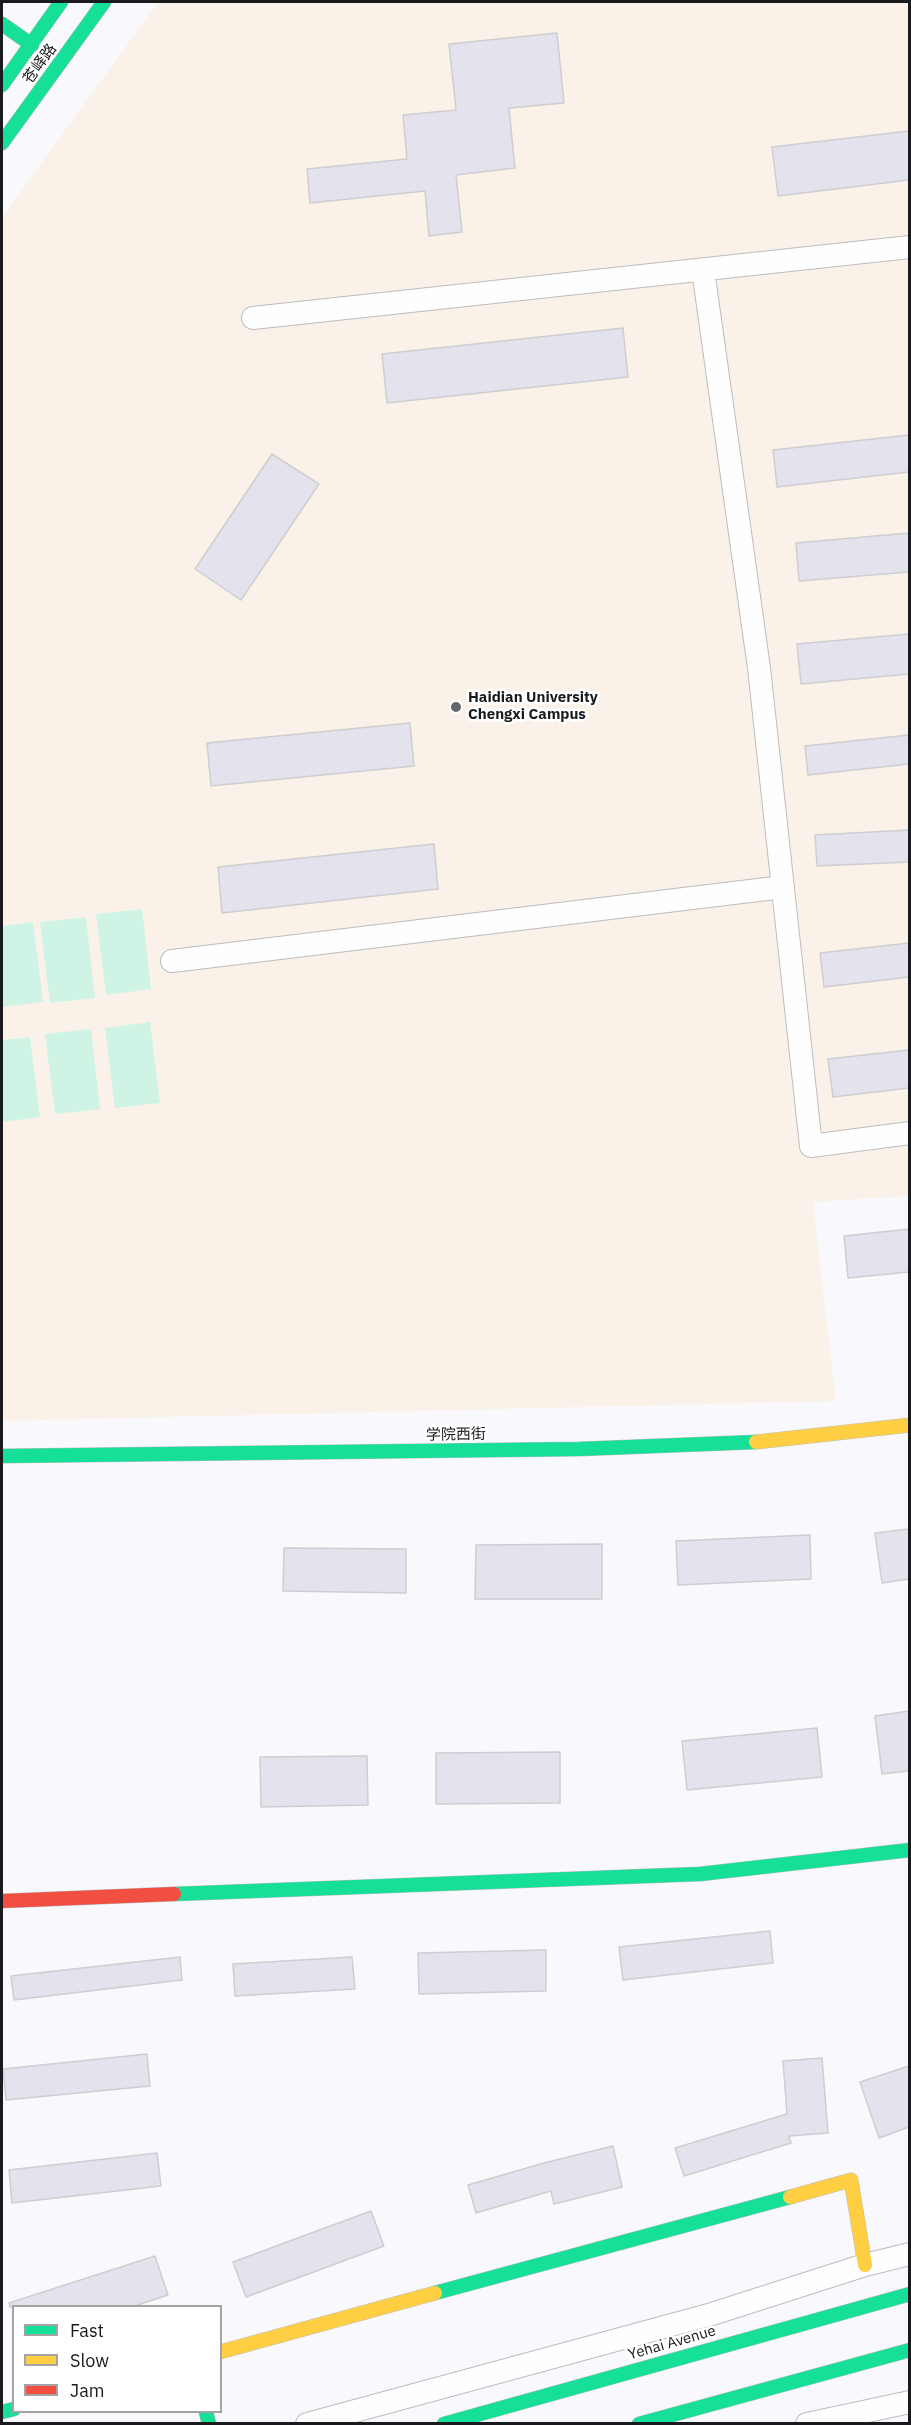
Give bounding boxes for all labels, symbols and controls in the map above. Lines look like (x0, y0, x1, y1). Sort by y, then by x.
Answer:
street label: 苍峄路 (19, 41, 61, 87)
place label: Haidian University Chengxi Campus (468, 689, 598, 724)
marker: Haidian University Chengxi Campus (449, 700, 463, 714)
street label: 学院西街 (426, 1425, 486, 1445)
legend (12, 2305, 222, 2413)
text: Fast (70, 2319, 104, 2342)
street label: Yehai Avenue (626, 2322, 718, 2364)
text: Slow (70, 2349, 109, 2372)
text: Jam (70, 2379, 105, 2402)

